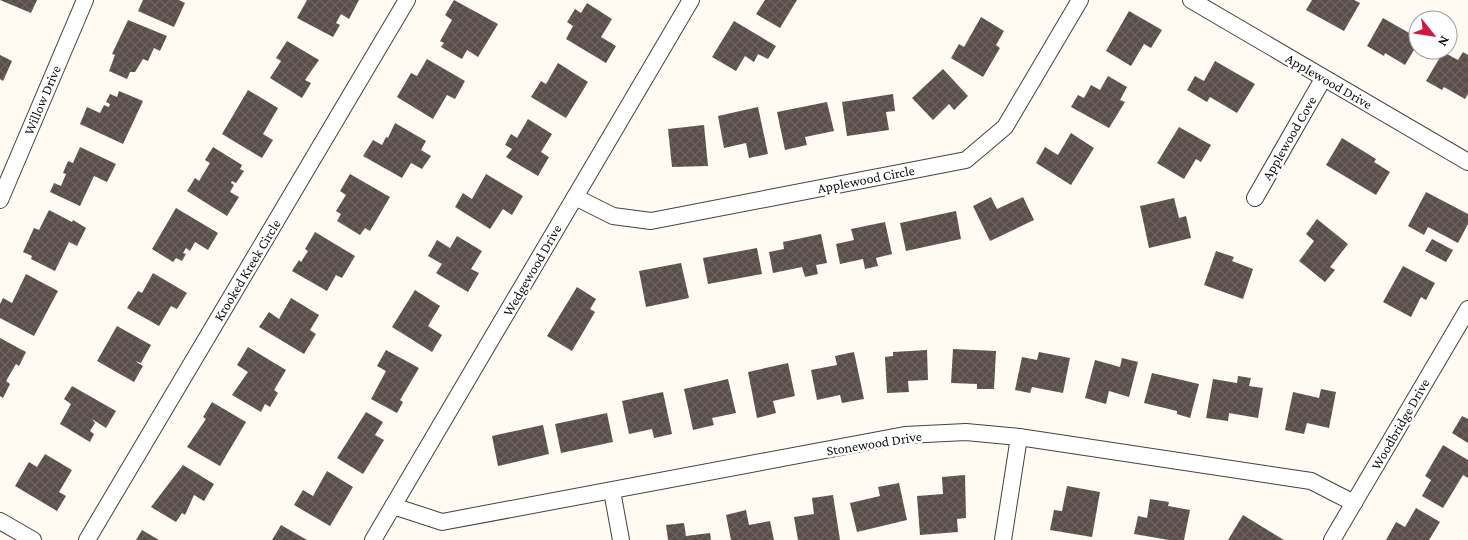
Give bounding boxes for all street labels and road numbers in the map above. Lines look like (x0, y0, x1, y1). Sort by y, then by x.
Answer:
street label: Applewood Drive (1283, 50, 1375, 112)
street label: Willow Drive (20, 63, 64, 137)
street label: Applewood Cove (1259, 93, 1319, 183)
street label: Applewood Circle (816, 162, 916, 196)
street label: Krooked Kreek Circle (210, 216, 284, 324)
street label: Wedgewood Drive (499, 221, 565, 319)
street label: Woodbridge Drive (1367, 376, 1433, 472)
street label: Stonewood Drive (825, 428, 923, 458)

